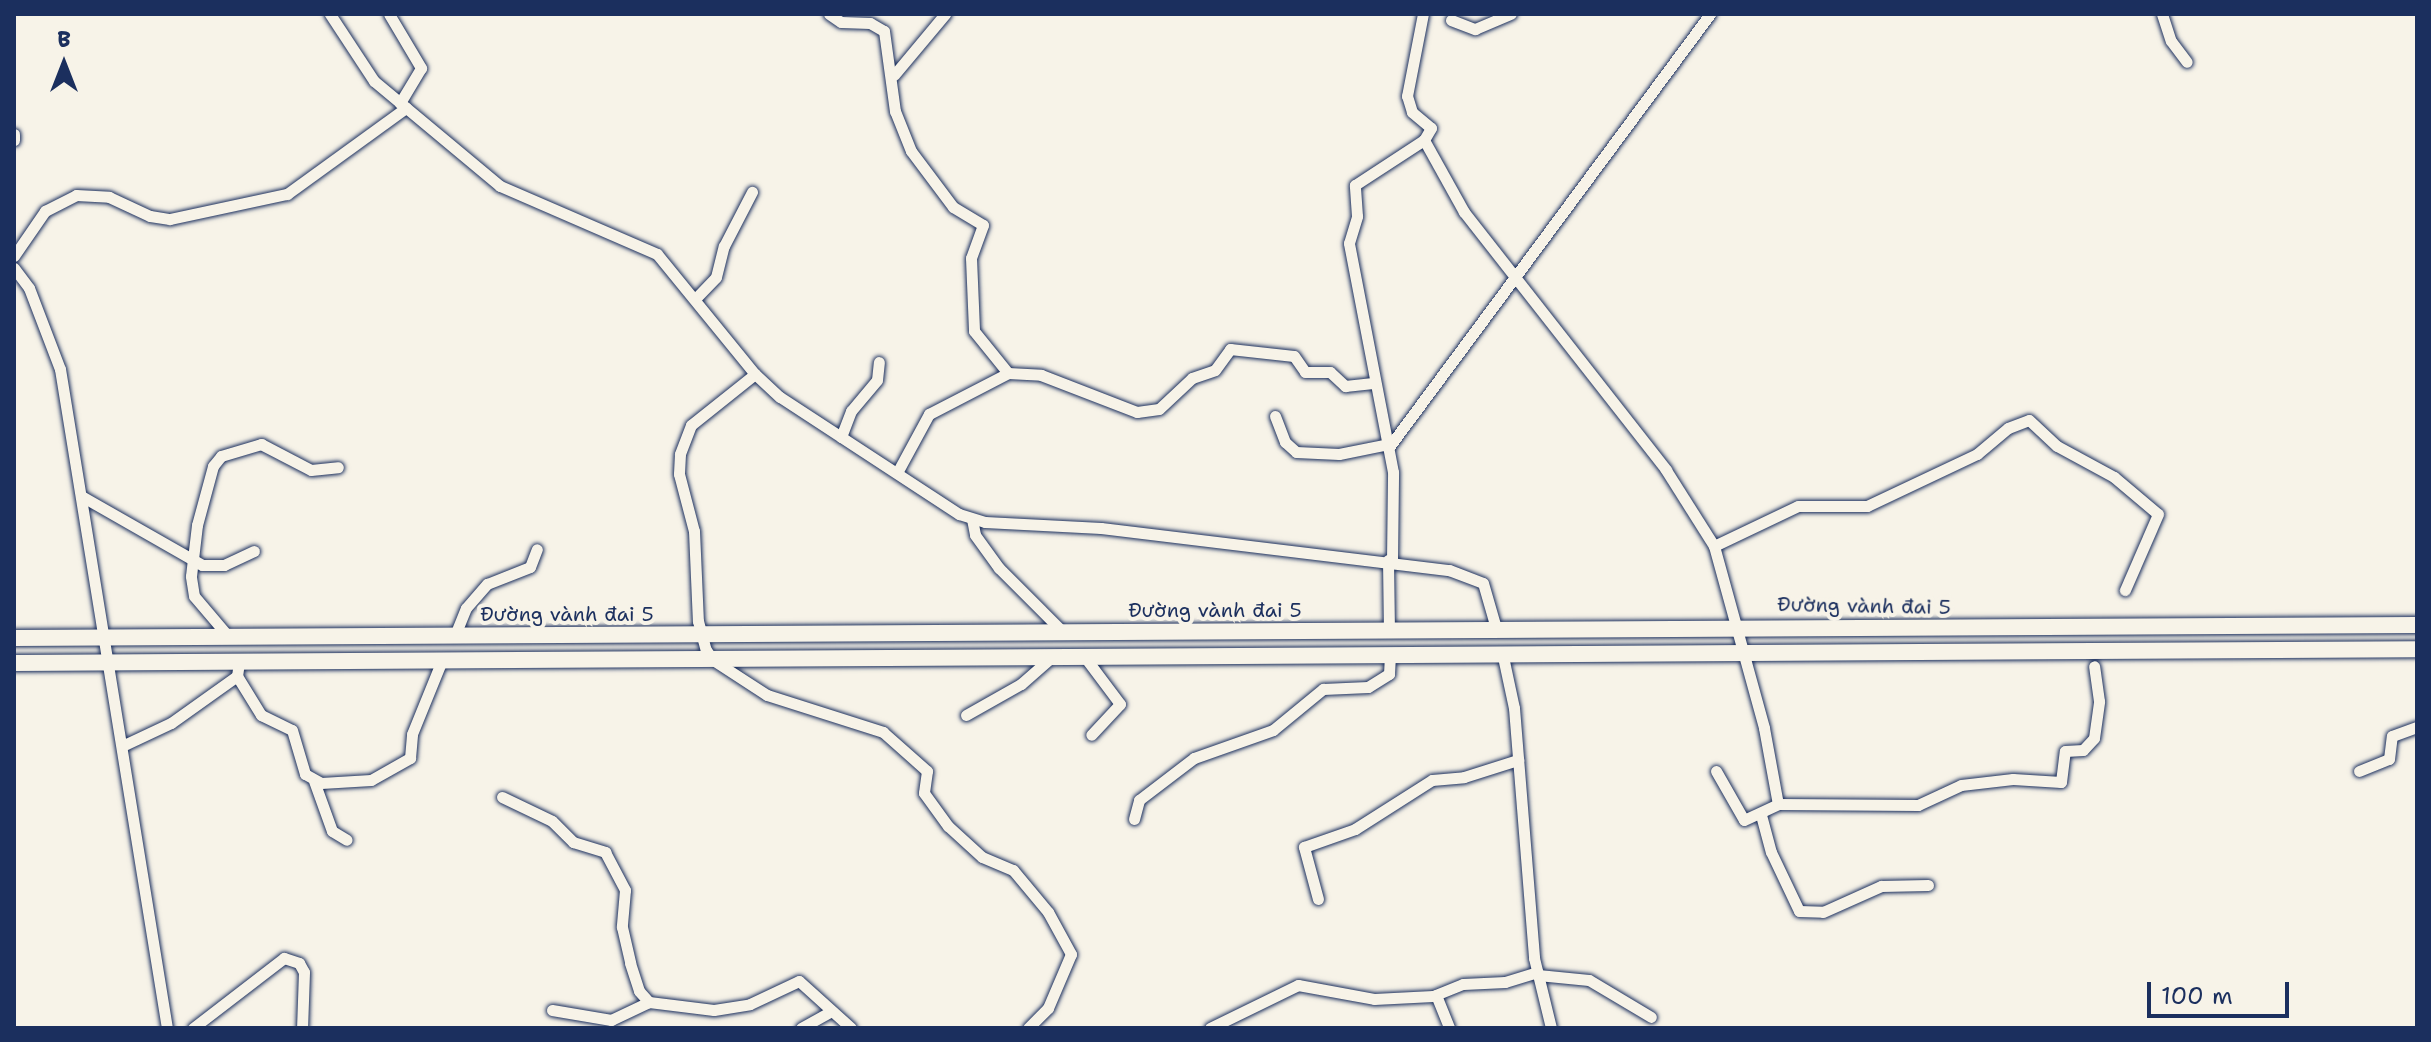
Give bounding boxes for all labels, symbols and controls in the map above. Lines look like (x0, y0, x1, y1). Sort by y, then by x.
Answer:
north arrow (24, 24, 104, 104)
text: B (57, 25, 71, 54)
street label: Đường vành đai 5 (1777, 592, 1951, 620)
street label: Đường vành đai 5 (1128, 598, 1302, 622)
street label: Đường vành đai 5 (480, 602, 654, 626)
scale bar (2151, 966, 2293, 1016)
text: 100 m (2161, 980, 2233, 1012)

